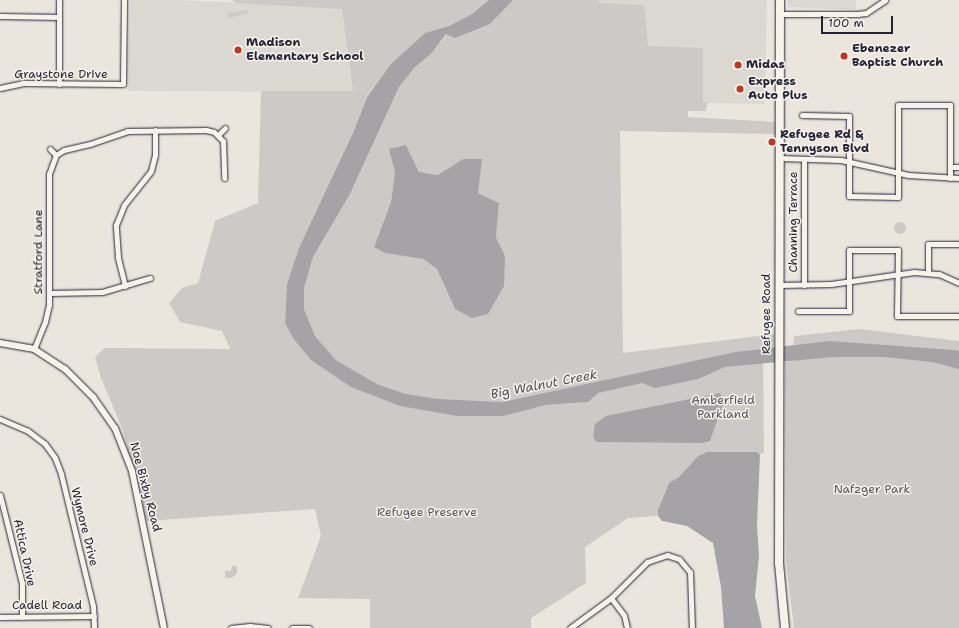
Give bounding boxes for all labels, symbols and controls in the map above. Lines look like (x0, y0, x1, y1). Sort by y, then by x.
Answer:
scale bar (823, 8, 895, 34)
text: 100 m (828, 15, 864, 31)
place label: Madison Elementary School (246, 36, 363, 64)
place label: Ebenezer Baptist Church (852, 42, 943, 70)
marker: Madison Elementary School (233, 45, 243, 55)
marker: Ebenezer Baptist Church (839, 51, 849, 61)
place label: Midas (746, 58, 785, 72)
marker: Midas (733, 60, 743, 70)
street label: Graystone Drive (14, 68, 108, 82)
place label: Express Auto Plus (748, 75, 808, 103)
marker: Express Auto Plus (735, 84, 745, 94)
place label: Refugee Rd & Tennyson Blvd (780, 128, 869, 156)
marker: Refugee Rd & Tennyson Blvd (767, 137, 777, 147)
street label: Channing Terrace (787, 171, 801, 273)
street label: Stratford Lane (32, 210, 46, 294)
street label: Refugee Road (760, 274, 774, 354)
water label: Big Walnut Creek (489, 367, 599, 403)
park label: Amberfield Parkland (691, 394, 755, 422)
street label: Noe Bixby Road (126, 441, 164, 533)
park label: Nafzger Park (834, 483, 910, 497)
street label: Wymore Drive (67, 486, 101, 568)
park label: Refugee Preserve (377, 506, 477, 520)
street label: Attica Drive (10, 518, 38, 588)
street label: Cadell Road (12, 599, 82, 613)

